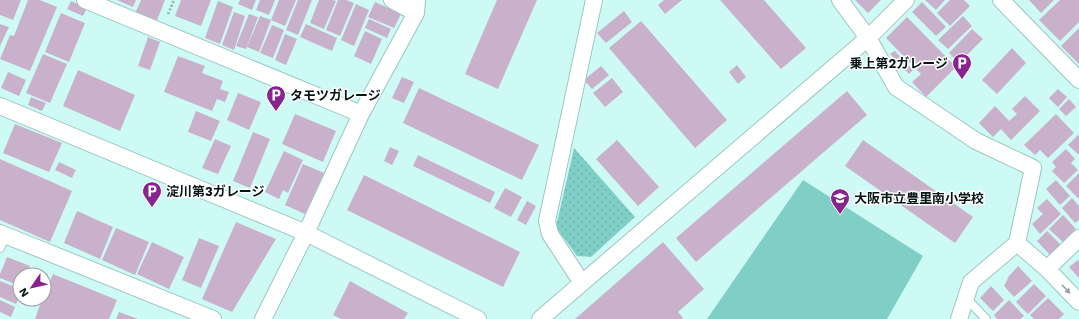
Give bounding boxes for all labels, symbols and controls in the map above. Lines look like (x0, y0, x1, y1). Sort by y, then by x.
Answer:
parking icon: 乗上第2ガレージ (951, 52, 973, 80)
place label: 乗上第2ガレージ (850, 56, 948, 71)
parking icon: タモツガレージ (265, 84, 287, 112)
place label: タモツガレージ (290, 88, 381, 103)
parking icon: 淀川第3ガレージ (141, 180, 163, 208)
place label: 淀川第3ガレージ (166, 184, 264, 199)
school or university icon: 大阪市立豊里南小学校 (829, 187, 851, 215)
place label: 大阪市立豊里南小学校 (854, 191, 984, 206)
north arrow (12, 267, 52, 307)
one-way arrow (1061, 284, 1071, 294)
text: N (16, 285, 32, 299)

